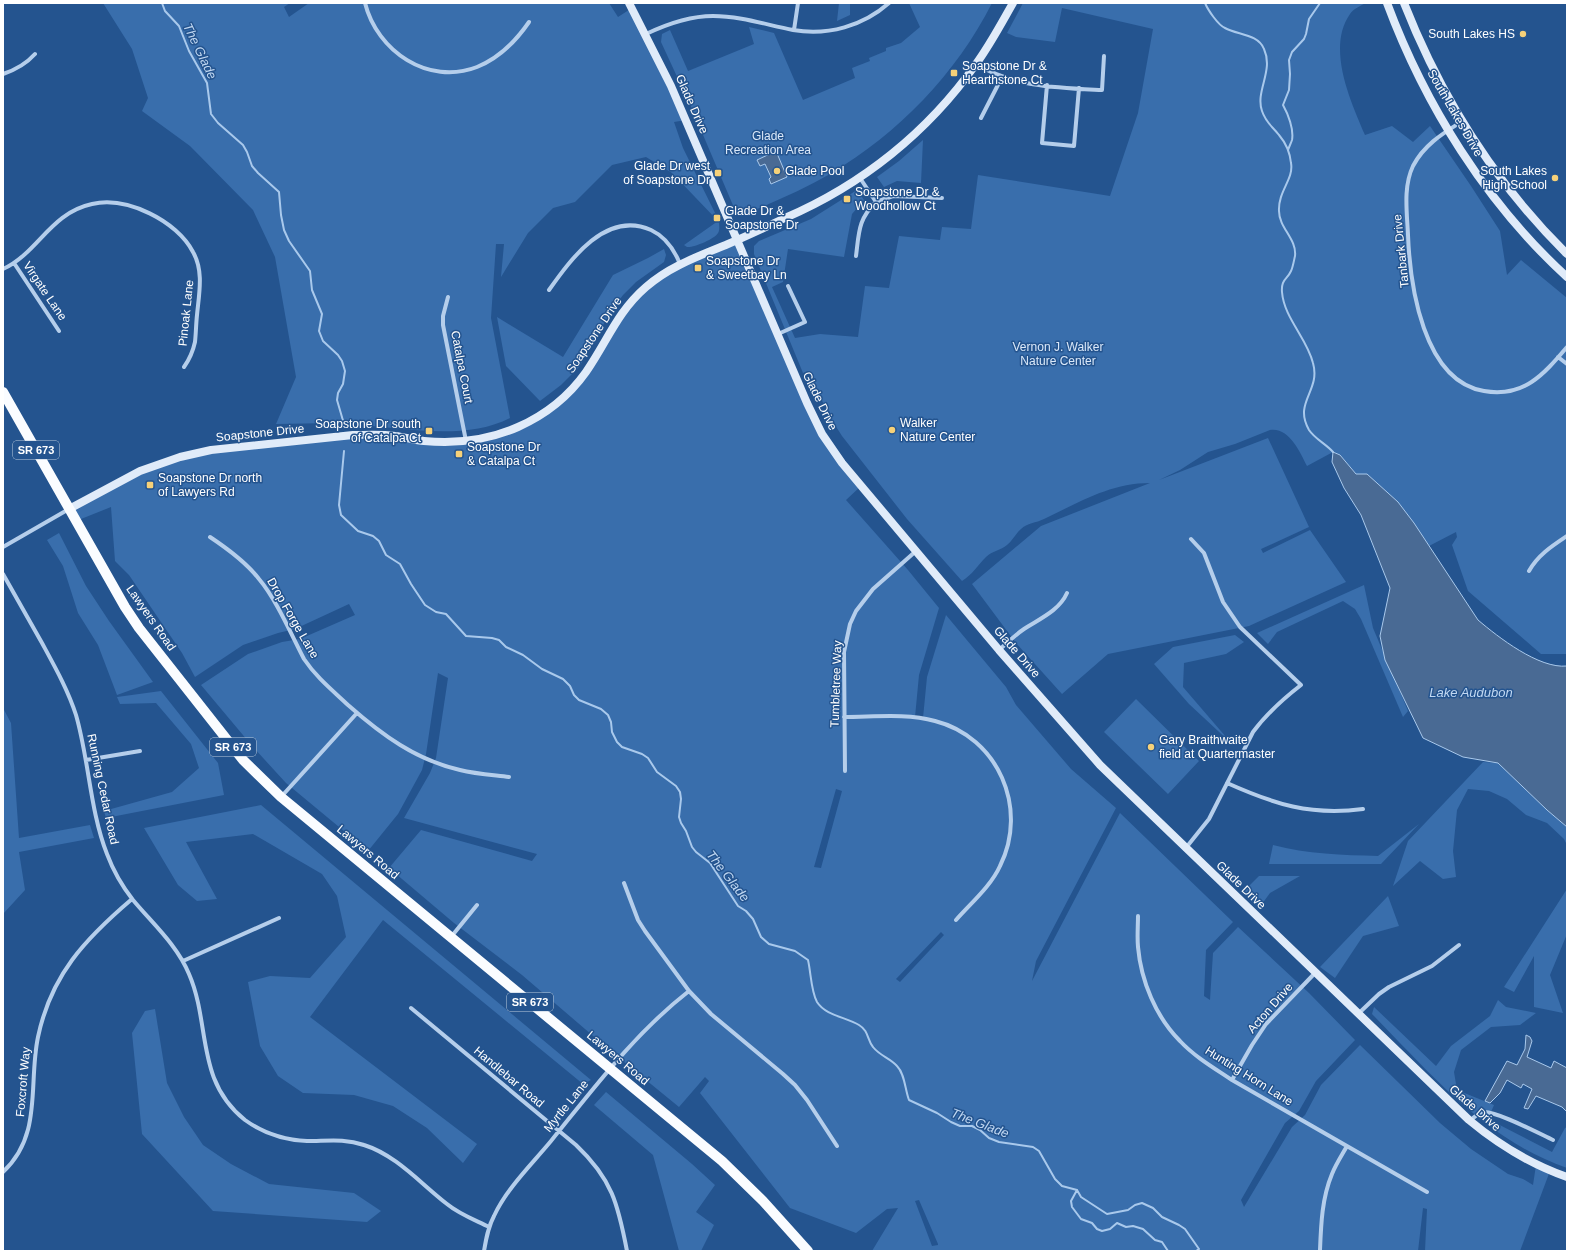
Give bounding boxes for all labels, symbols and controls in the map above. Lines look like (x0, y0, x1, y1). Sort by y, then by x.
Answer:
water label: The Glade (180, 20, 220, 82)
place label: South Lakes HS (1428, 27, 1515, 41)
marker: South Lakes HS (1518, 29, 1528, 39)
place label: Soapstone Dr & Hearthstone Ct (962, 59, 1047, 87)
street label: South Lakes Drive (1424, 67, 1486, 159)
marker: Soapstone Dr & Hearthstone Ct (949, 68, 959, 78)
street label: Glade Drive (673, 72, 711, 136)
park label: Glade Recreation Area (725, 129, 811, 157)
place label: Glade Dr west of Soapstone Dr (623, 159, 711, 187)
place label: Glade Pool (785, 164, 844, 178)
place label: South Lakes High School (1480, 164, 1547, 192)
marker: Glade Pool (772, 166, 782, 176)
marker: Glade Dr west of Soapstone Dr (713, 168, 723, 178)
marker: South Lakes High School (1550, 173, 1560, 183)
place label: Soapstone Dr & Woodhollow Ct (855, 185, 940, 213)
marker: Soapstone Dr & Woodhollow Ct (842, 194, 852, 204)
place label: Glade Dr & Soapstone Dr (725, 204, 798, 232)
marker: Glade Dr & Soapstone Dr (712, 213, 722, 223)
street label: Tanbark Drive (1390, 213, 1412, 289)
place label: Soapstone Dr & Sweetbay Ln (706, 254, 787, 282)
street label: Virgate Lane (20, 259, 70, 323)
marker: Soapstone Dr & Sweetbay Ln (693, 263, 703, 273)
street label: Pinoak Lane (176, 279, 196, 347)
street label: Soapstone Drive (563, 294, 625, 376)
street label: Catalpa Court (448, 329, 476, 405)
park label: Vernon J. Walker Nature Center (1013, 340, 1103, 368)
street label: Glade Drive (800, 369, 840, 433)
place label: Walker Nature Center (900, 416, 975, 444)
place label: Soapstone Dr south of Catalpa Ct (315, 417, 422, 445)
street label: Soapstone Drive (215, 421, 305, 445)
marker: Walker Nature Center (887, 425, 897, 435)
marker: Soapstone Dr south of Catalpa Ct (424, 426, 434, 436)
place label: Soapstone Dr & Catalpa Ct (467, 440, 540, 468)
road number: SR 673 (13, 441, 59, 459)
marker: Soapstone Dr & Catalpa Ct (454, 449, 464, 459)
place label: Soapstone Dr north of Lawyers Rd (158, 471, 262, 499)
marker: Soapstone Dr north of Lawyers Rd (145, 480, 155, 490)
street label: Drop Forge Lane (264, 575, 322, 661)
street label: Lawyers Road (123, 583, 179, 653)
street label: Glade Drive (991, 623, 1043, 681)
street label: Tumbletree Way (827, 640, 845, 728)
water label: Lake Audubon (1429, 685, 1513, 700)
street label: Running Cedar Road (84, 732, 122, 846)
place label: Gary Braithwaite field at Quartermaster (1159, 733, 1275, 761)
road number: SR 673 (210, 738, 256, 756)
marker: Gary Braithwaite field at Quartermaster (1146, 742, 1156, 752)
street label: Lawyers Road (334, 822, 402, 882)
water label: The Glade (703, 847, 753, 905)
street label: Glade Drive (1213, 858, 1269, 912)
street label: Acton Drive (1244, 980, 1296, 1036)
road number: SR 673 (507, 993, 553, 1011)
street label: Lawyers Road (584, 1028, 652, 1088)
street label: Hunting Horn Lane (1203, 1043, 1296, 1109)
street label: Handlebar Road (471, 1044, 547, 1110)
street label: Foxcroft Way (13, 1046, 33, 1118)
street label: Myrtle Lane (541, 1077, 591, 1135)
street label: Glade Drive (1446, 1082, 1504, 1134)
water label: The Glade (949, 1105, 1011, 1141)

